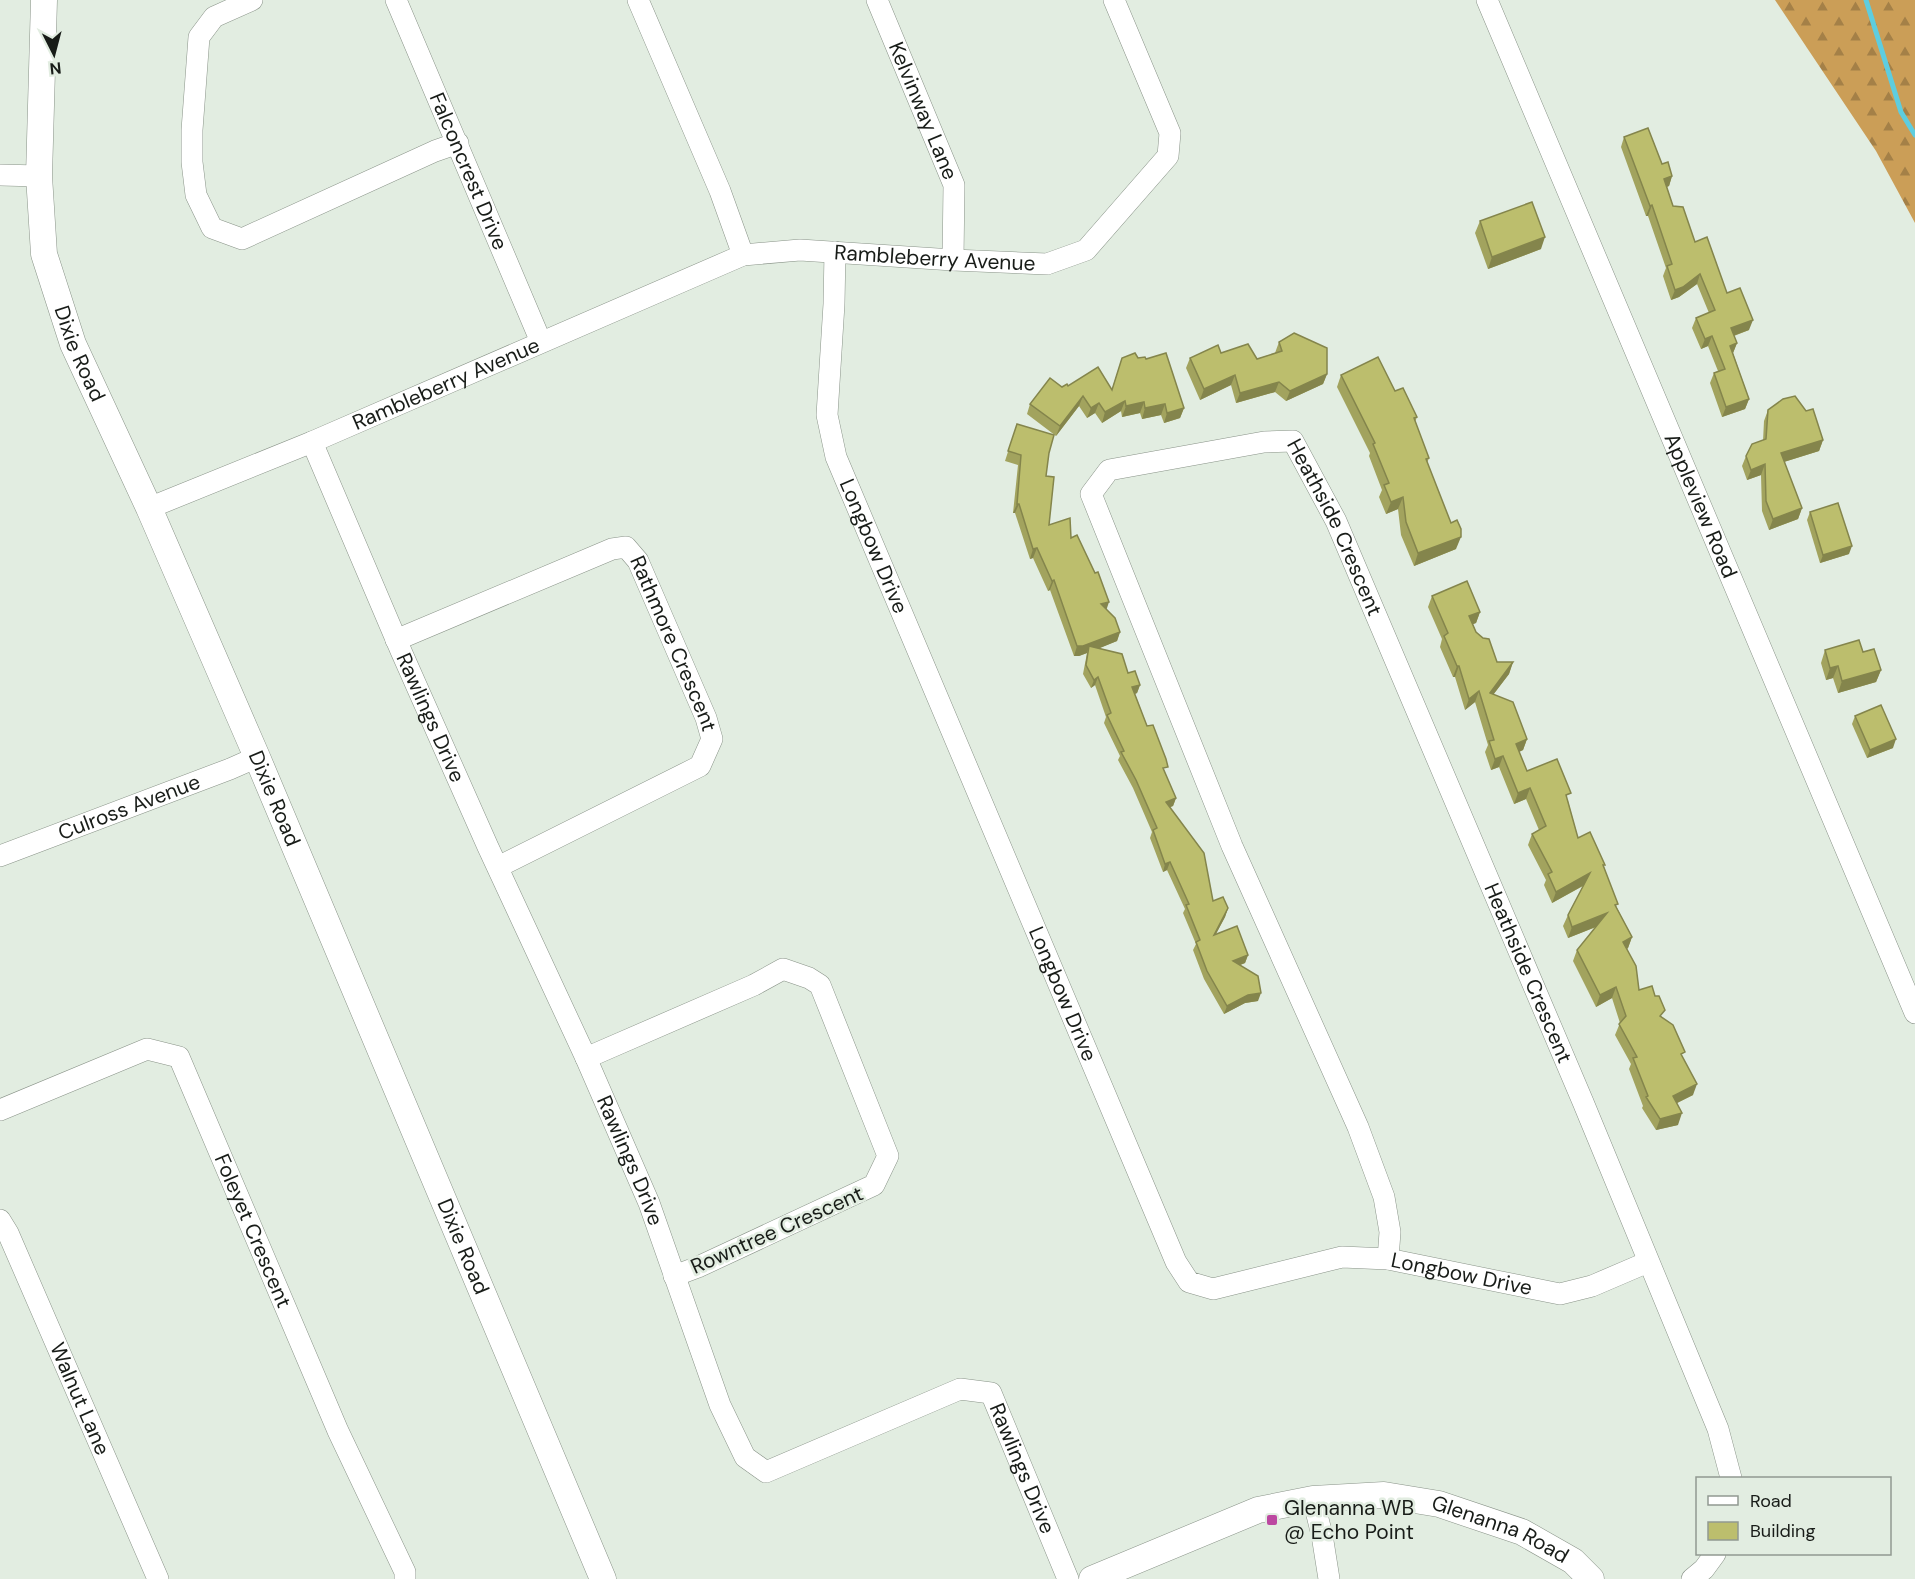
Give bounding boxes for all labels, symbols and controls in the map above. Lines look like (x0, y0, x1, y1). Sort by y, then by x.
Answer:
north arrow (24, 24, 84, 84)
street label: Kelvinway Lane (882, 38, 964, 184)
text: N (49, 57, 62, 79)
street label: Falconcrest Drive (423, 88, 514, 254)
street label: Rambleberry Avenue (833, 238, 1036, 277)
street label: Dixie Road (48, 302, 112, 406)
street label: Rambleberry Avenue (348, 331, 544, 437)
street label: Appleview Road (1658, 429, 1744, 582)
street label: Heathside Crescent (1280, 434, 1389, 620)
street label: Longbow Drive (833, 475, 915, 618)
street label: Rathmore Crescent (623, 551, 723, 735)
street label: Rawlings Drive (390, 648, 472, 787)
street label: Dixie Road (242, 746, 307, 851)
street label: Culross Avenue (54, 768, 204, 847)
street label: Heathside Crescent (1478, 879, 1579, 1067)
street label: Longbow Drive (1022, 922, 1104, 1065)
street label: Rawlings Drive (590, 1091, 670, 1229)
street label: Foleyet Crescent (208, 1150, 298, 1312)
street label: Rowntree Crescent (686, 1179, 868, 1281)
street label: Dixie Road (430, 1194, 496, 1299)
street label: Longbow Drive (1389, 1246, 1535, 1302)
street label: Walnut Lane (43, 1338, 117, 1459)
street label: Rawlings Drive (983, 1399, 1062, 1538)
legend (1696, 1477, 1891, 1555)
street label: Glenanna Road (1428, 1489, 1574, 1570)
text: Road (1750, 1489, 1792, 1513)
place label: Glenanna WB @ Echo Point (1284, 1494, 1414, 1546)
marker: Glenanna WB @ Echo Point (1265, 1513, 1279, 1527)
text: Building (1750, 1519, 1815, 1543)

